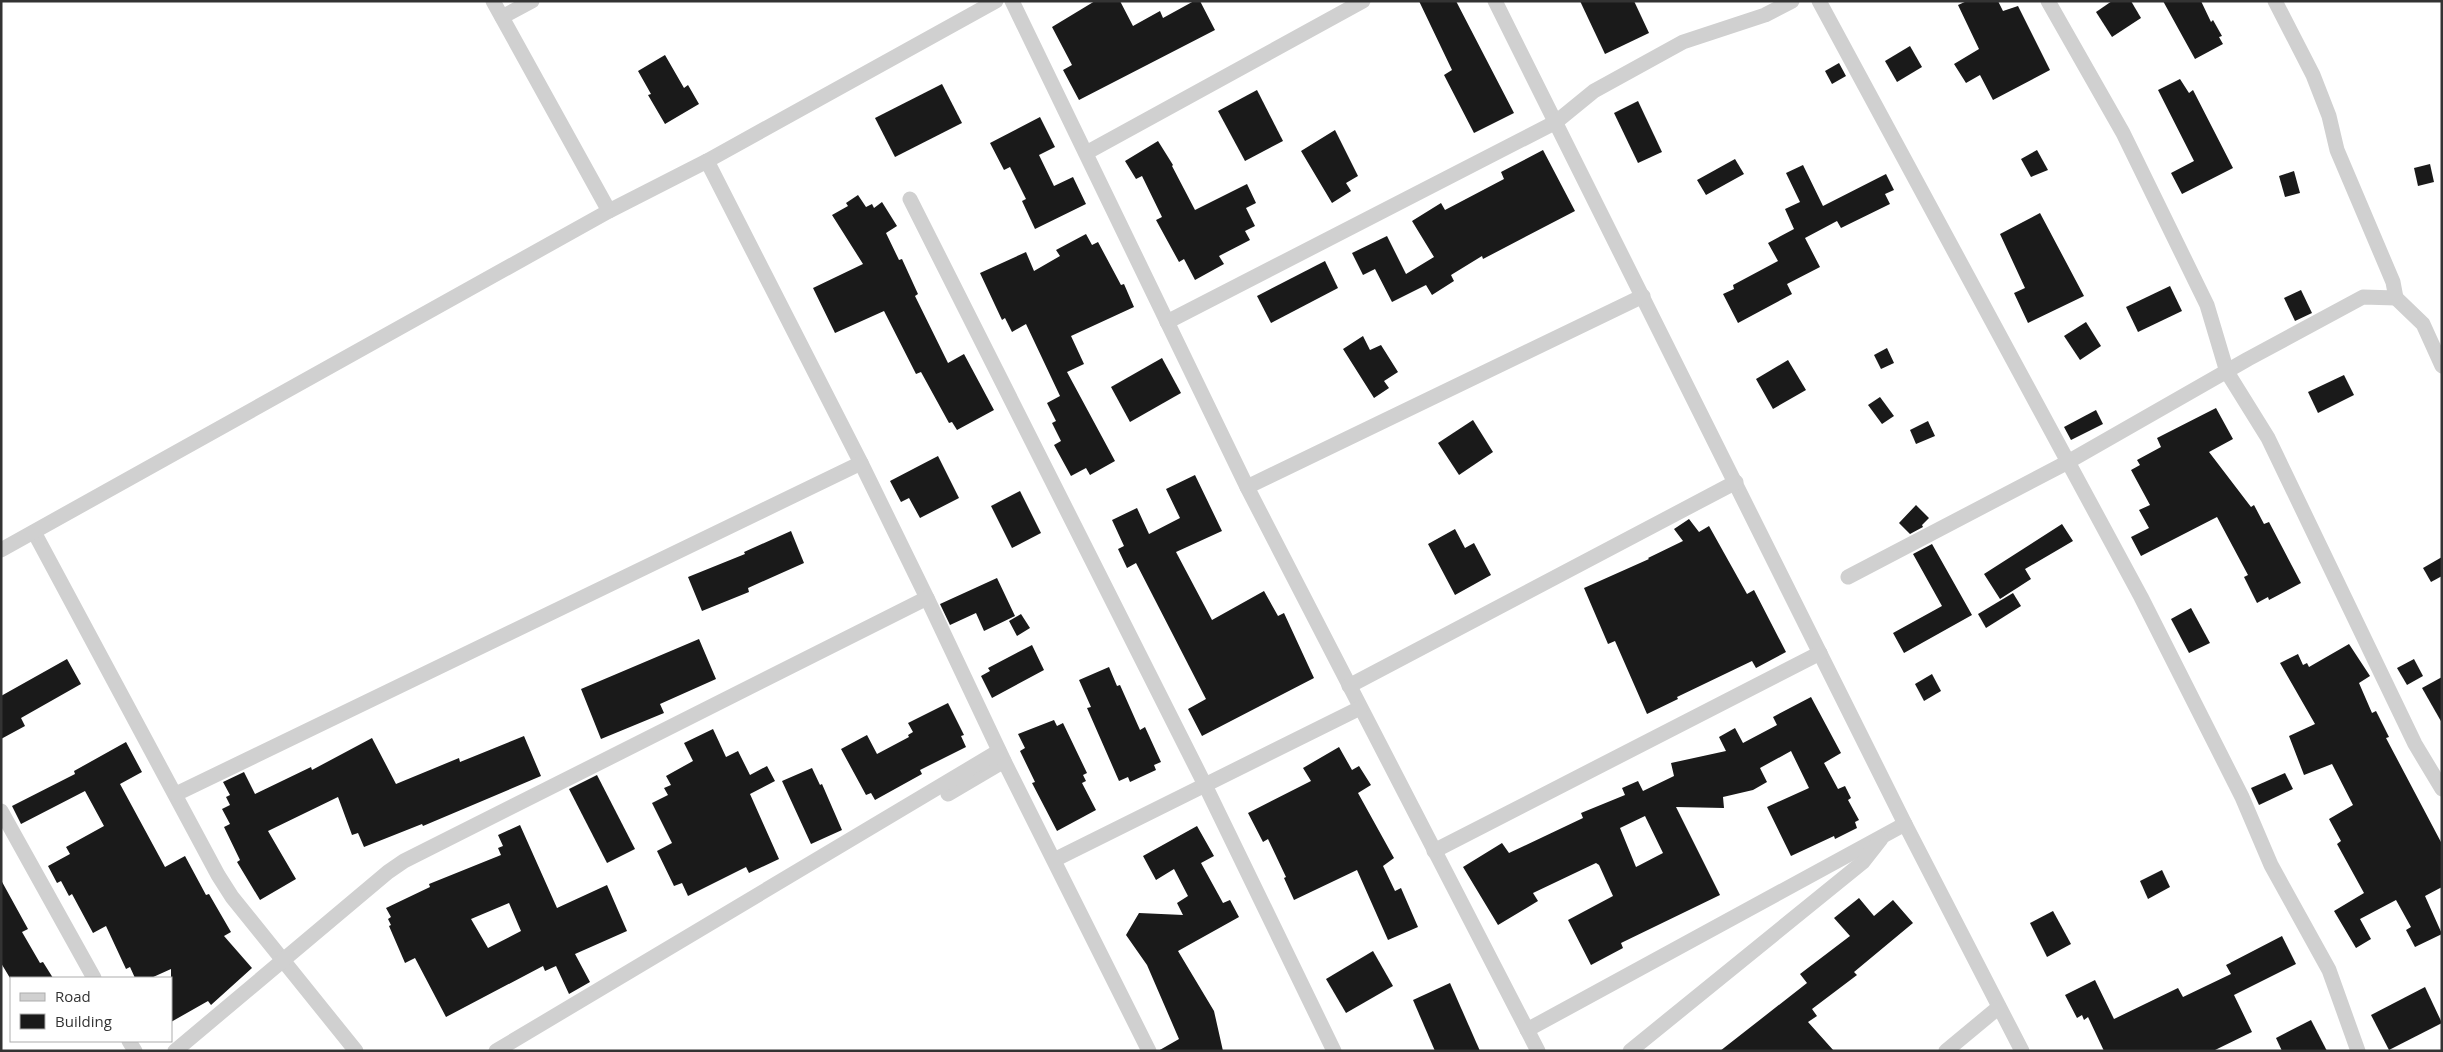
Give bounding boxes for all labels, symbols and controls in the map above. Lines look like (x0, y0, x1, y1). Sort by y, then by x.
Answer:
legend (10, 977, 172, 1042)
text: Road (55, 986, 91, 1006)
text: Building (55, 1011, 112, 1031)

